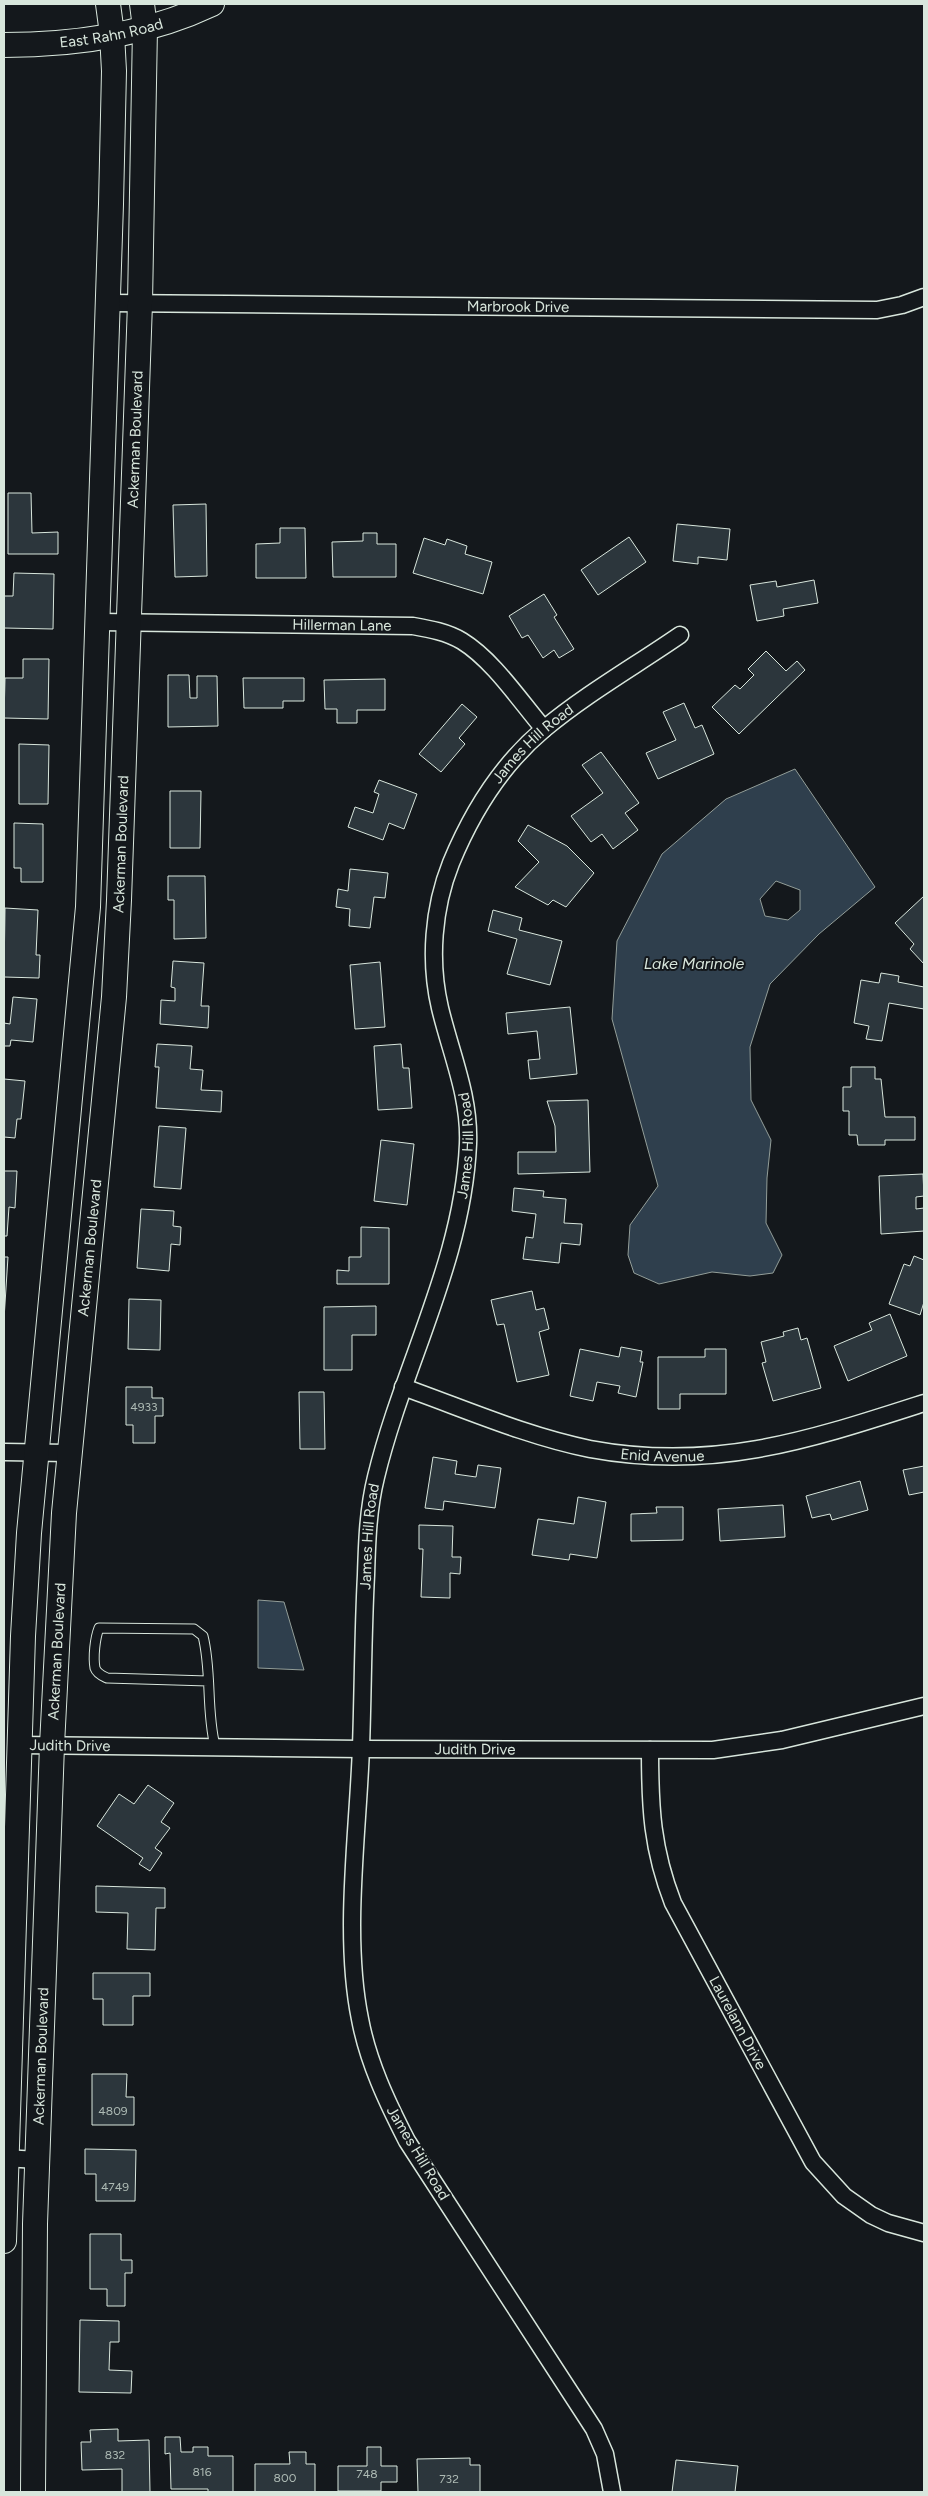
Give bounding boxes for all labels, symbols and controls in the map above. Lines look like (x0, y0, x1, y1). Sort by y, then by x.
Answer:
street label: East Rahn Road (59, 15, 165, 52)
street label: Marbrook Drive (467, 297, 569, 316)
street label: Ackerman Boulevard (124, 370, 147, 509)
street label: Hillerman Lane (292, 615, 392, 635)
street label: James Hill Road (488, 700, 577, 787)
street label: Ackerman Boulevard (109, 775, 132, 914)
water label: Lake Marinole (644, 954, 745, 973)
street label: James Hill Road (453, 1091, 477, 1200)
street label: Ackerman Boulevard (74, 1178, 105, 1317)
house number: 4933 (130, 1400, 158, 1414)
street label: Enid Avenue (620, 1445, 705, 1466)
street label: James Hill Road (356, 1482, 383, 1590)
street label: Ackerman Boulevard (44, 1582, 69, 1721)
street label: Judith Drive (29, 1736, 111, 1755)
street label: Judith Drive (435, 1740, 515, 1758)
street label: Laurelann Drive (705, 1973, 770, 2073)
street label: Ackerman Boulevard (30, 1987, 52, 2125)
street label: James Hill Road (383, 2103, 453, 2203)
house number: 4809 (98, 2104, 128, 2118)
house number: 4749 (101, 2180, 129, 2194)
house number: 832 (105, 2448, 125, 2462)
house number: 816 (192, 2465, 212, 2479)
house number: 748 (356, 2467, 378, 2481)
house number: 800 (274, 2471, 297, 2485)
house number: 732 (439, 2472, 459, 2486)

